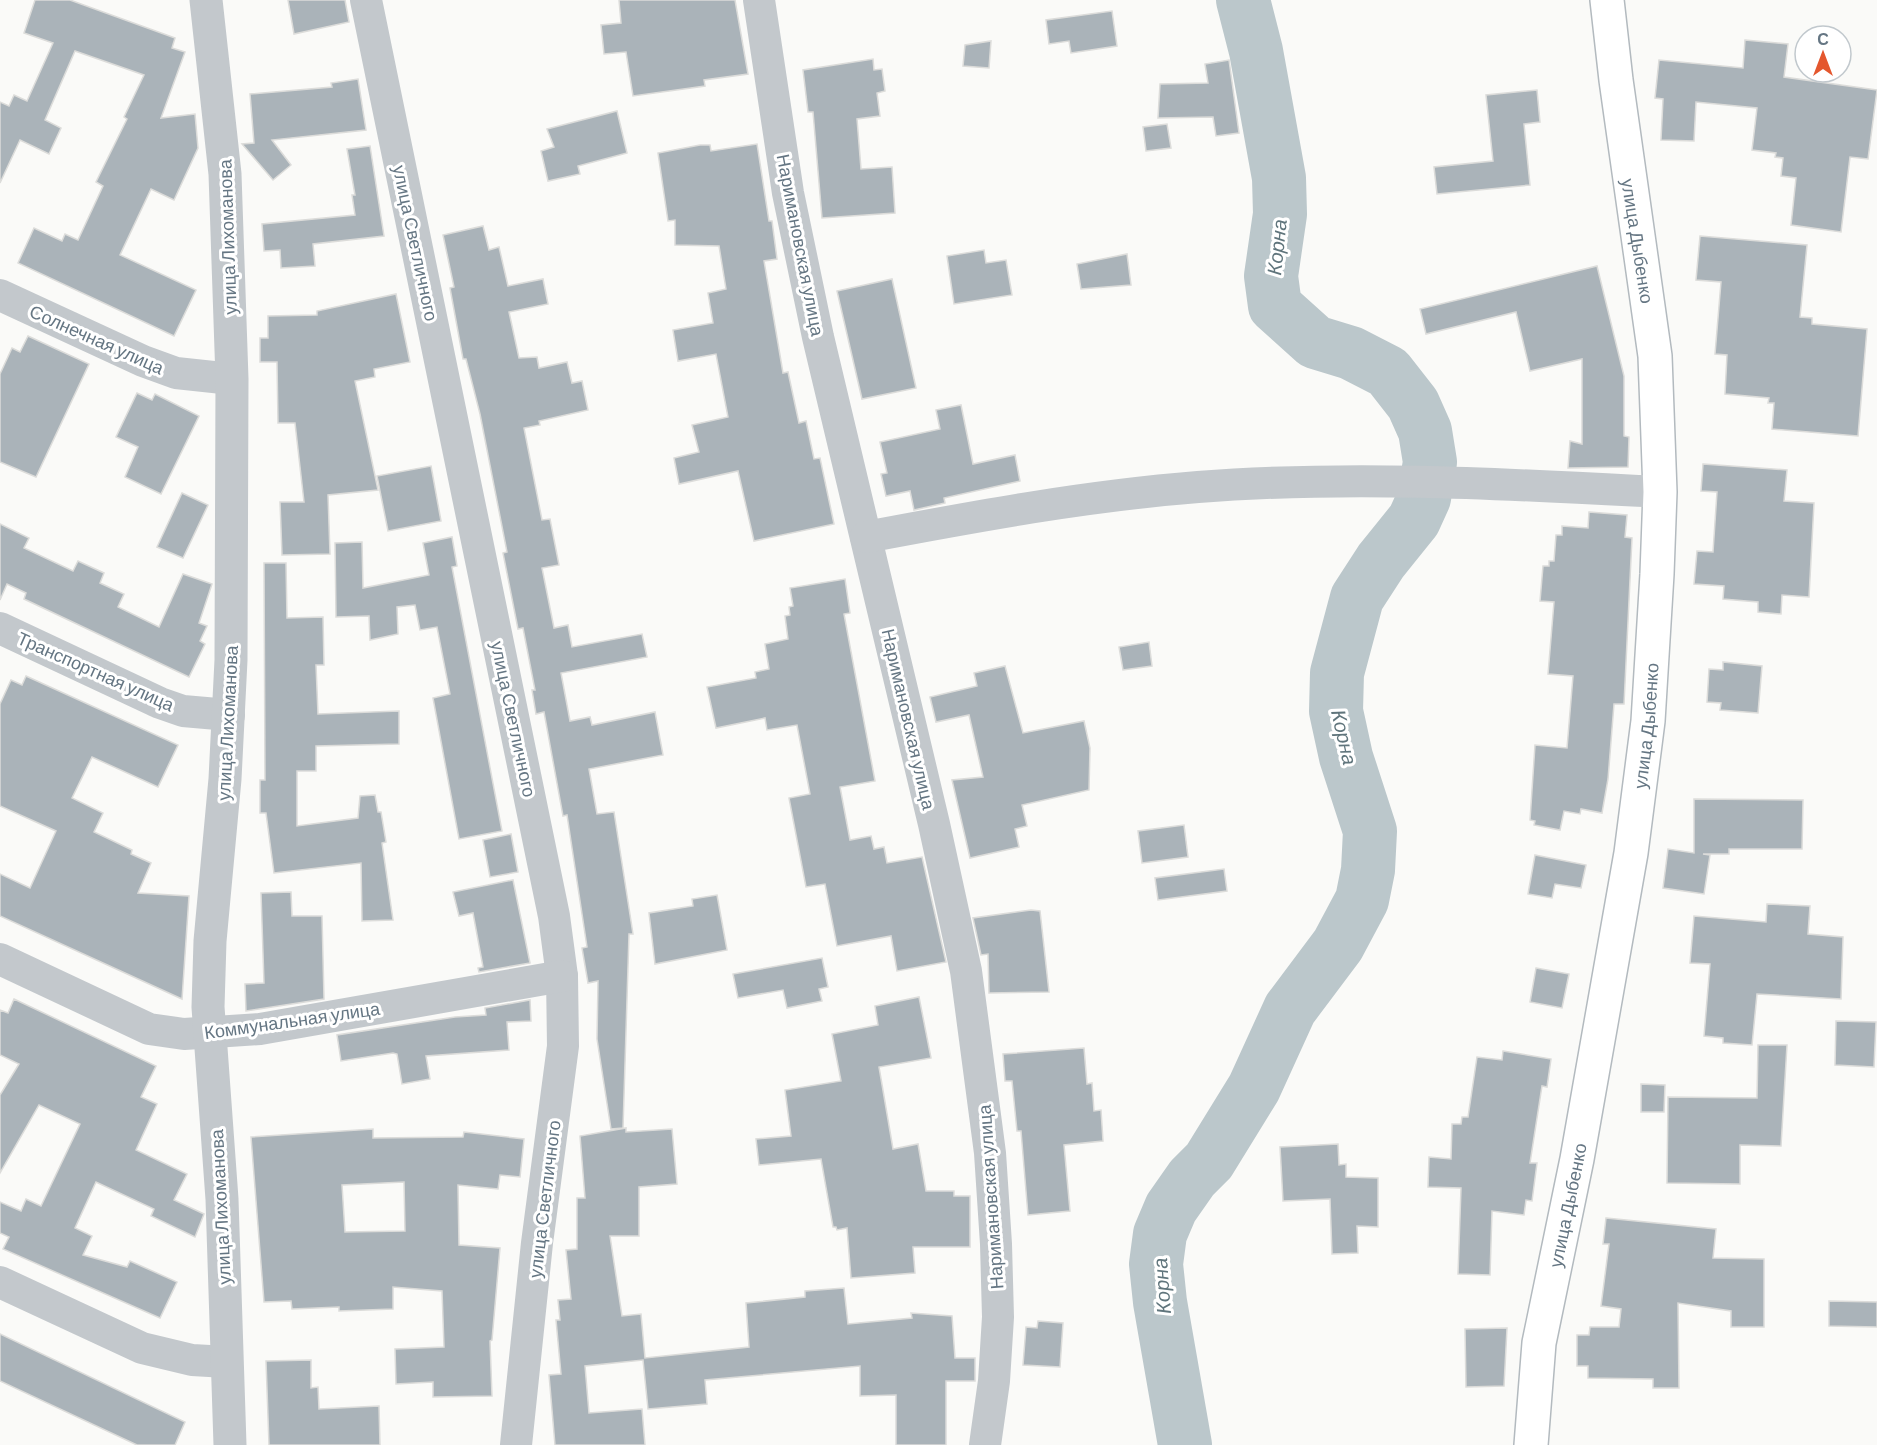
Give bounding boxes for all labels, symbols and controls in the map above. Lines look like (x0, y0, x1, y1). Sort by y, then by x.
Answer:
north arrow (1793, 24, 1853, 84)
text: С (1817, 29, 1829, 48)
street label: Наримановская улица (773, 152, 830, 339)
street label: улица Лихоманова (213, 158, 241, 315)
street label: улица Светличного (389, 163, 443, 323)
street label: улица Дыбенко (1617, 177, 1659, 305)
water label: Корна (1261, 218, 1291, 276)
street label: Солнечная улица (26, 300, 168, 379)
street label: Наримановская улица (877, 626, 941, 813)
street label: Транспортная улица (14, 627, 179, 716)
street label: улица Светличного (487, 639, 541, 799)
street label: улица Лихоманова (212, 644, 242, 801)
street label: улица Дыбенко (1628, 662, 1663, 790)
water label: Корна (1327, 707, 1363, 767)
street label: Коммунальная улица (203, 997, 382, 1043)
street label: Наримановская улица (973, 1103, 1007, 1290)
street label: улица Светличного (523, 1119, 565, 1279)
street label: улица Лихоманова (205, 1128, 235, 1285)
street label: улица Дыбенко (1544, 1141, 1591, 1269)
water label: Корна (1147, 1257, 1175, 1315)

